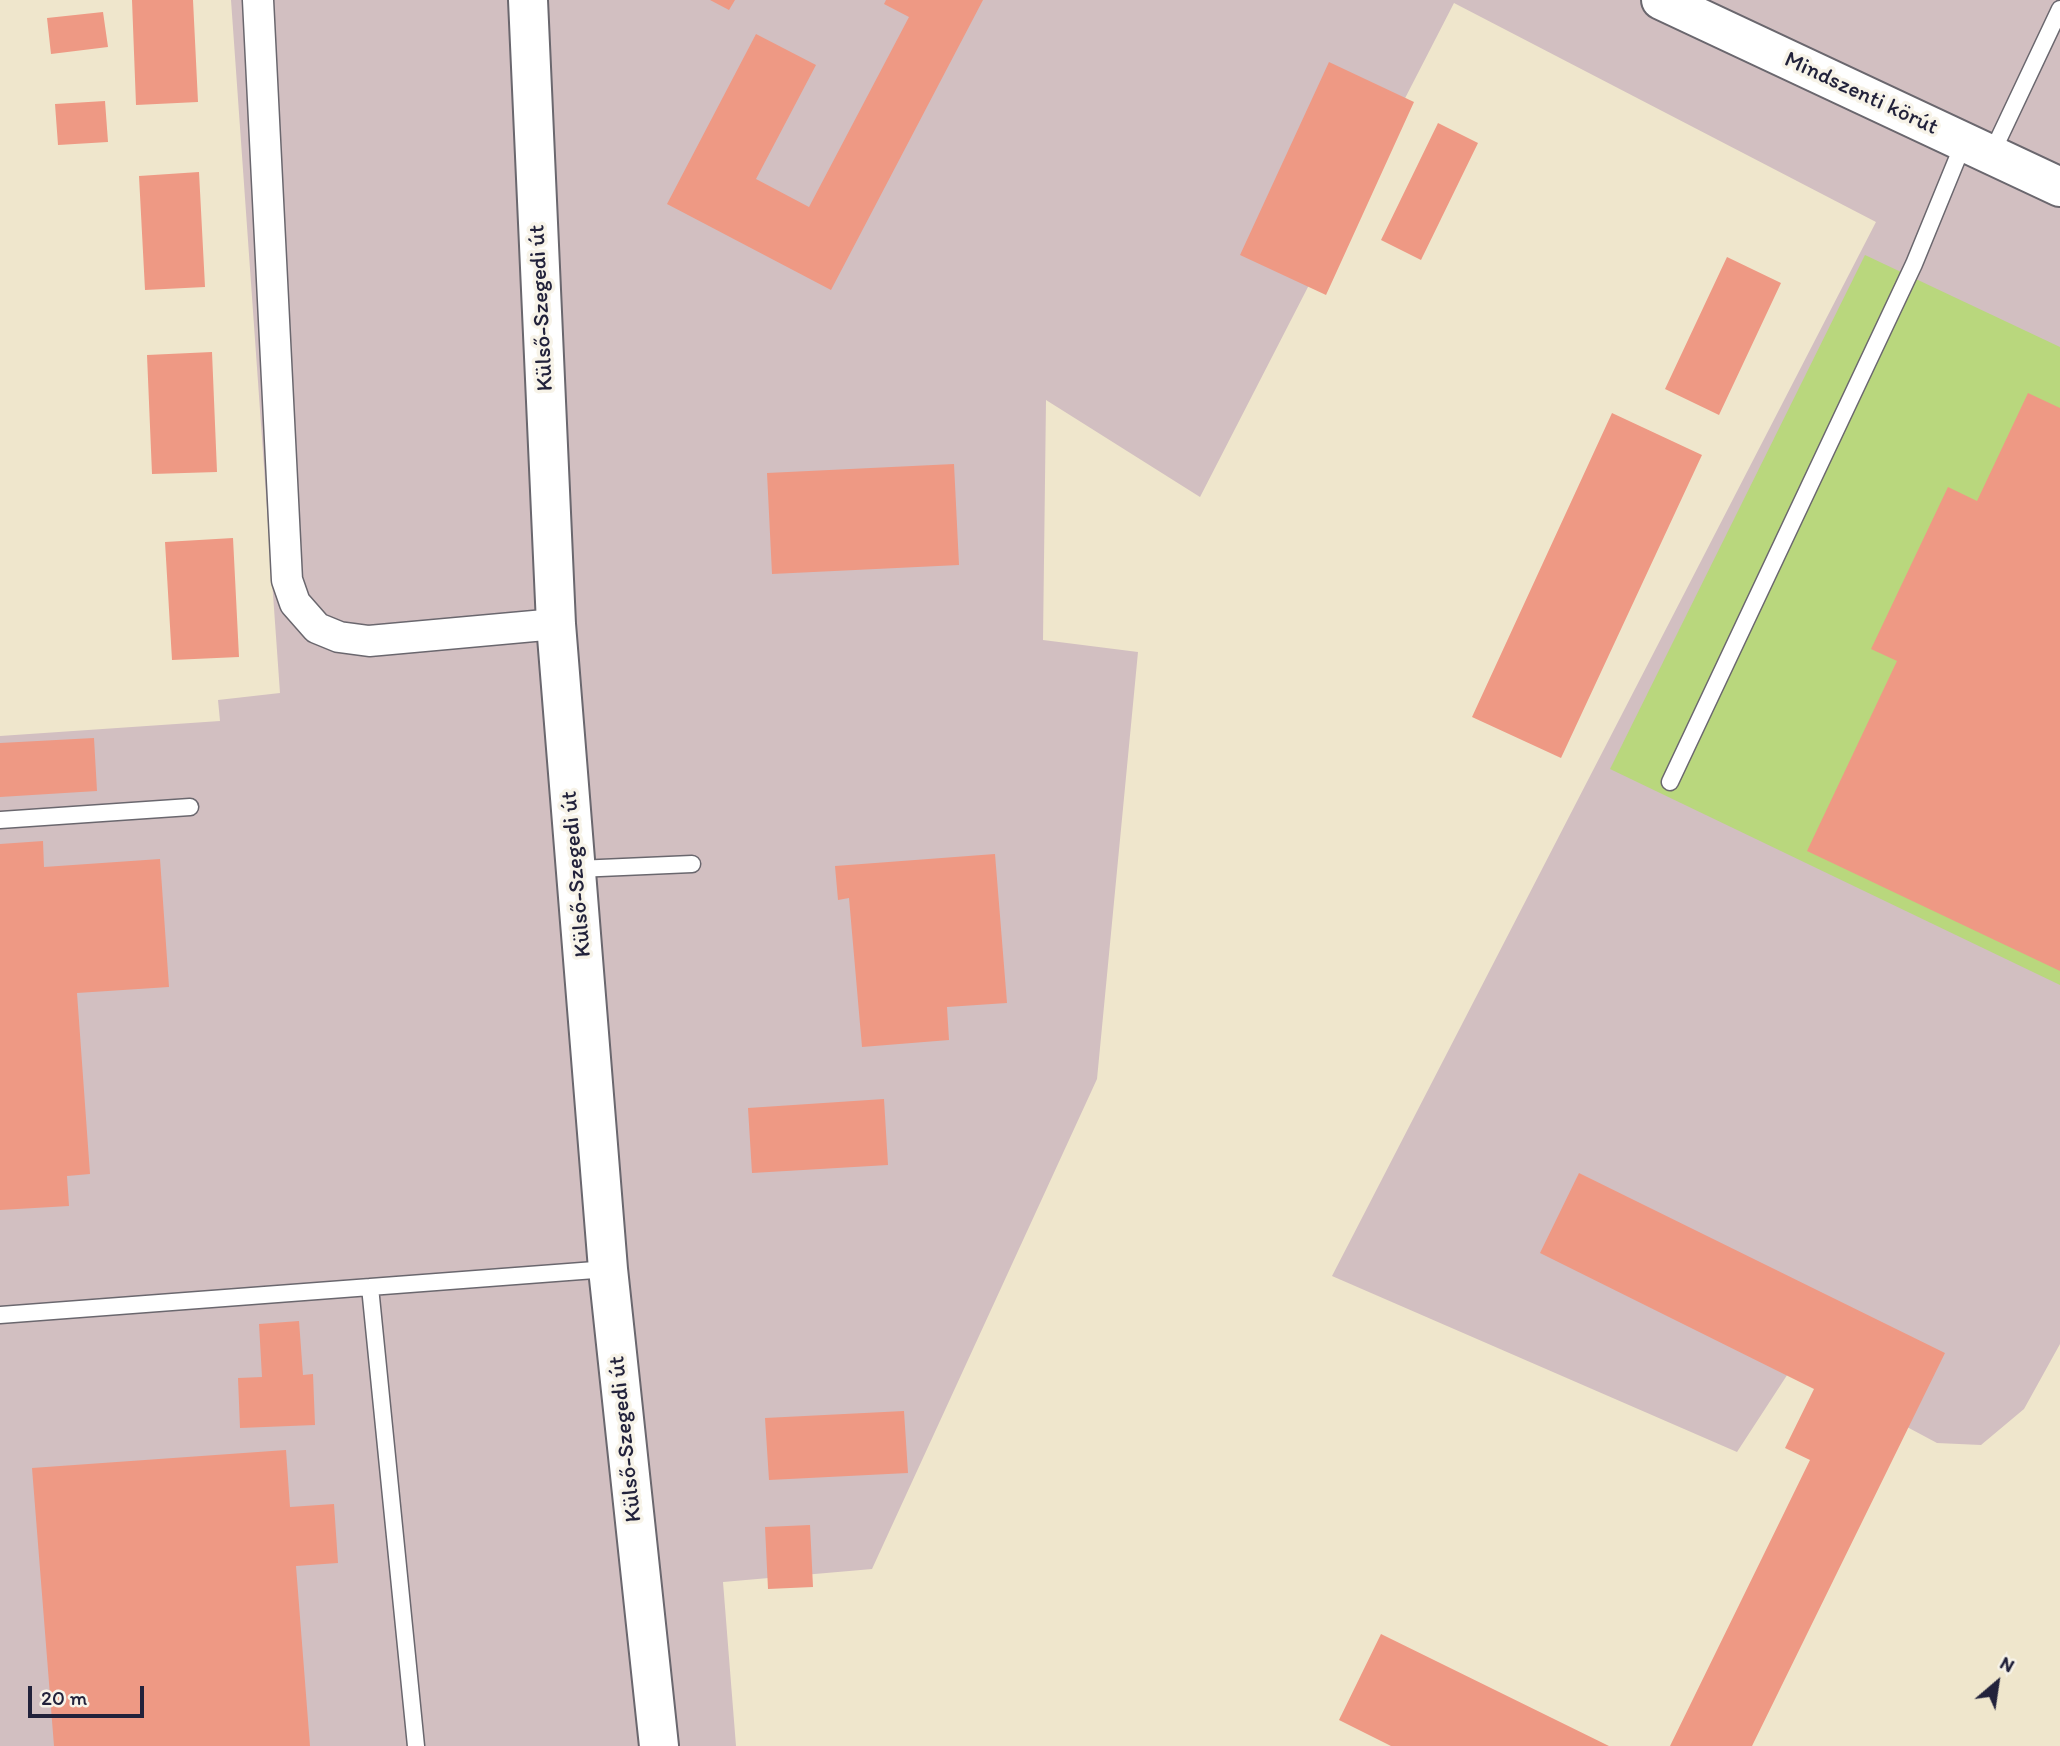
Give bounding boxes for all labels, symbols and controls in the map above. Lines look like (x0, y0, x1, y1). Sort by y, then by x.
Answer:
street label: Mindszenti körút (1780, 46, 1942, 142)
street label: Külső-Szegedi út (524, 224, 560, 392)
street label: Külső-Szegedi út (556, 790, 598, 958)
street label: Külső-Szegedi út (604, 1355, 648, 1523)
north arrow (1962, 1648, 2032, 1718)
text: N (1996, 1651, 2019, 1677)
scale bar (32, 1672, 147, 1716)
text: 20 m (41, 1685, 87, 1710)

